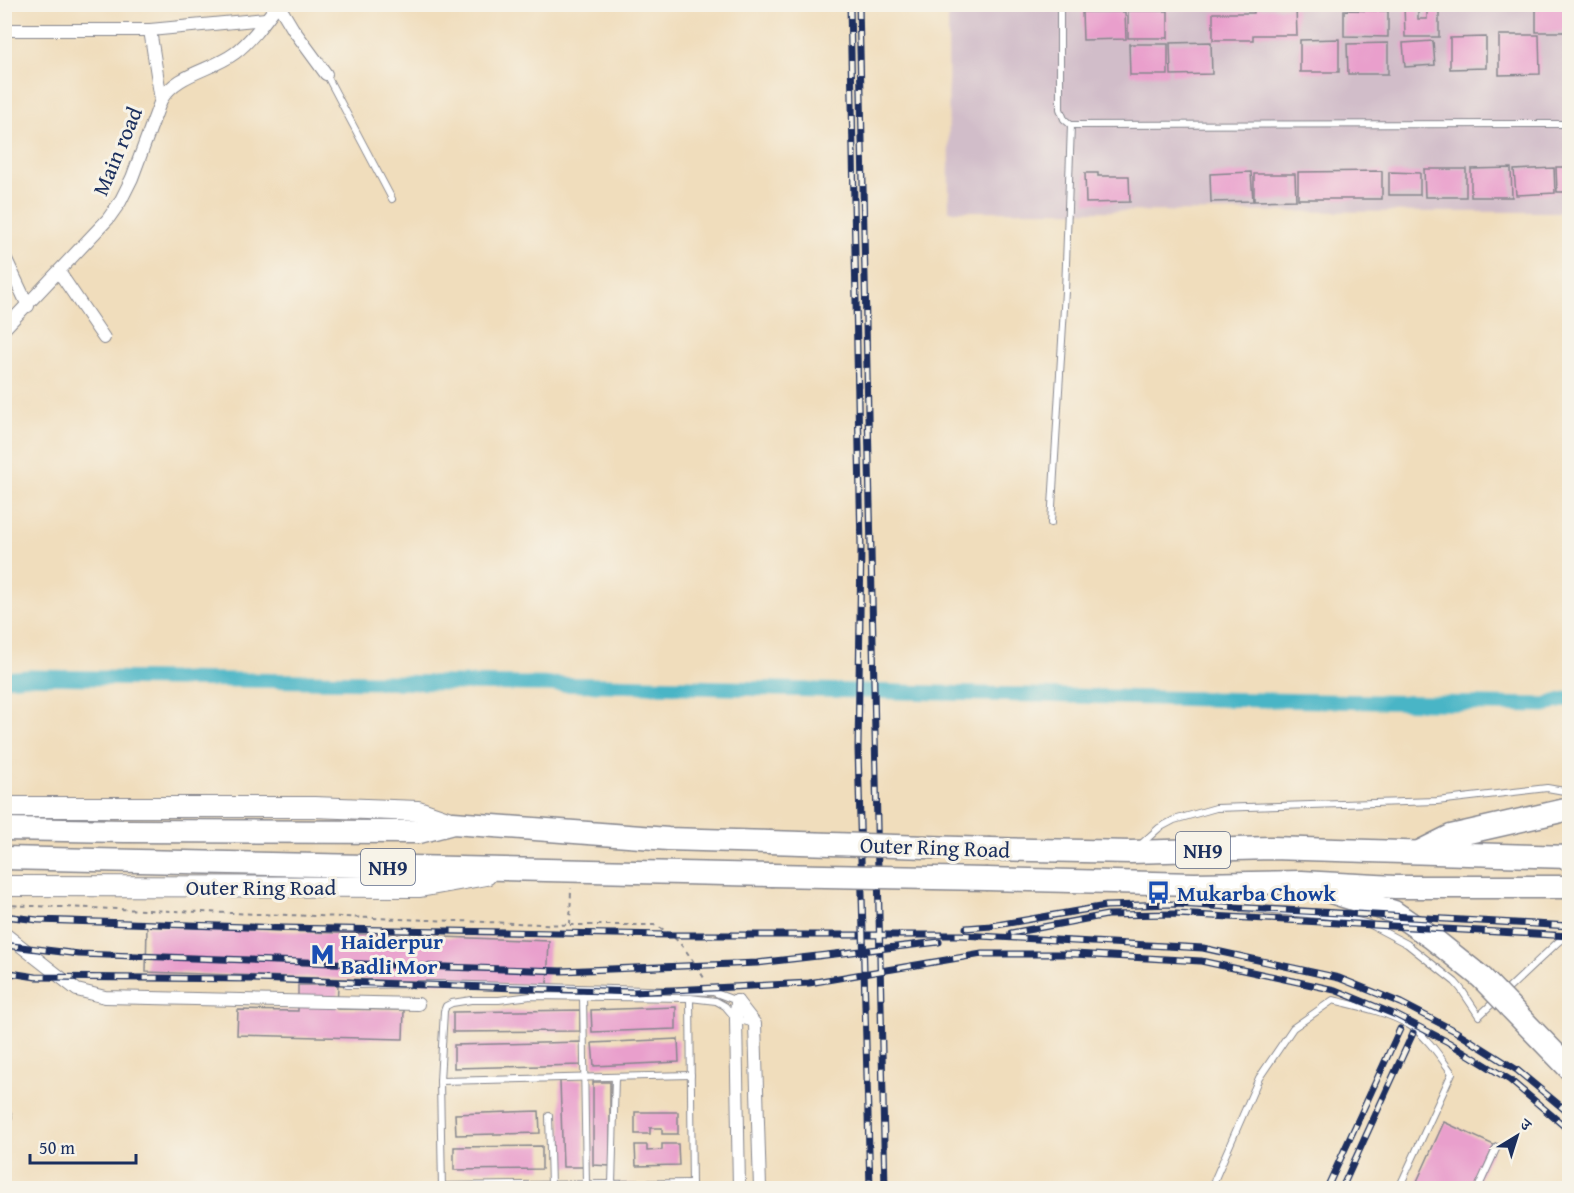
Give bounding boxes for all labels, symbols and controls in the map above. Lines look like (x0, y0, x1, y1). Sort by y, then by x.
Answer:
street label: Main road (84, 101, 150, 200)
street label: Outer Ring Road (859, 828, 1011, 866)
road number: NH9 (1176, 832, 1230, 868)
road number: NH9 (361, 849, 415, 885)
street label: Outer Ring Road (186, 871, 336, 903)
place label: Mukarba Chowk (1177, 877, 1336, 909)
bus stop icon: Mukarba Chowk (1146, 880, 1172, 906)
place label: Haiderpur Badli Mor (341, 925, 443, 982)
metro station icon: Haiderpur Badli Mor (310, 941, 336, 967)
north arrow (1487, 1106, 1547, 1166)
text: उ (1515, 1112, 1538, 1137)
scale bar (30, 1127, 136, 1165)
text: 50 m (39, 1134, 75, 1161)

